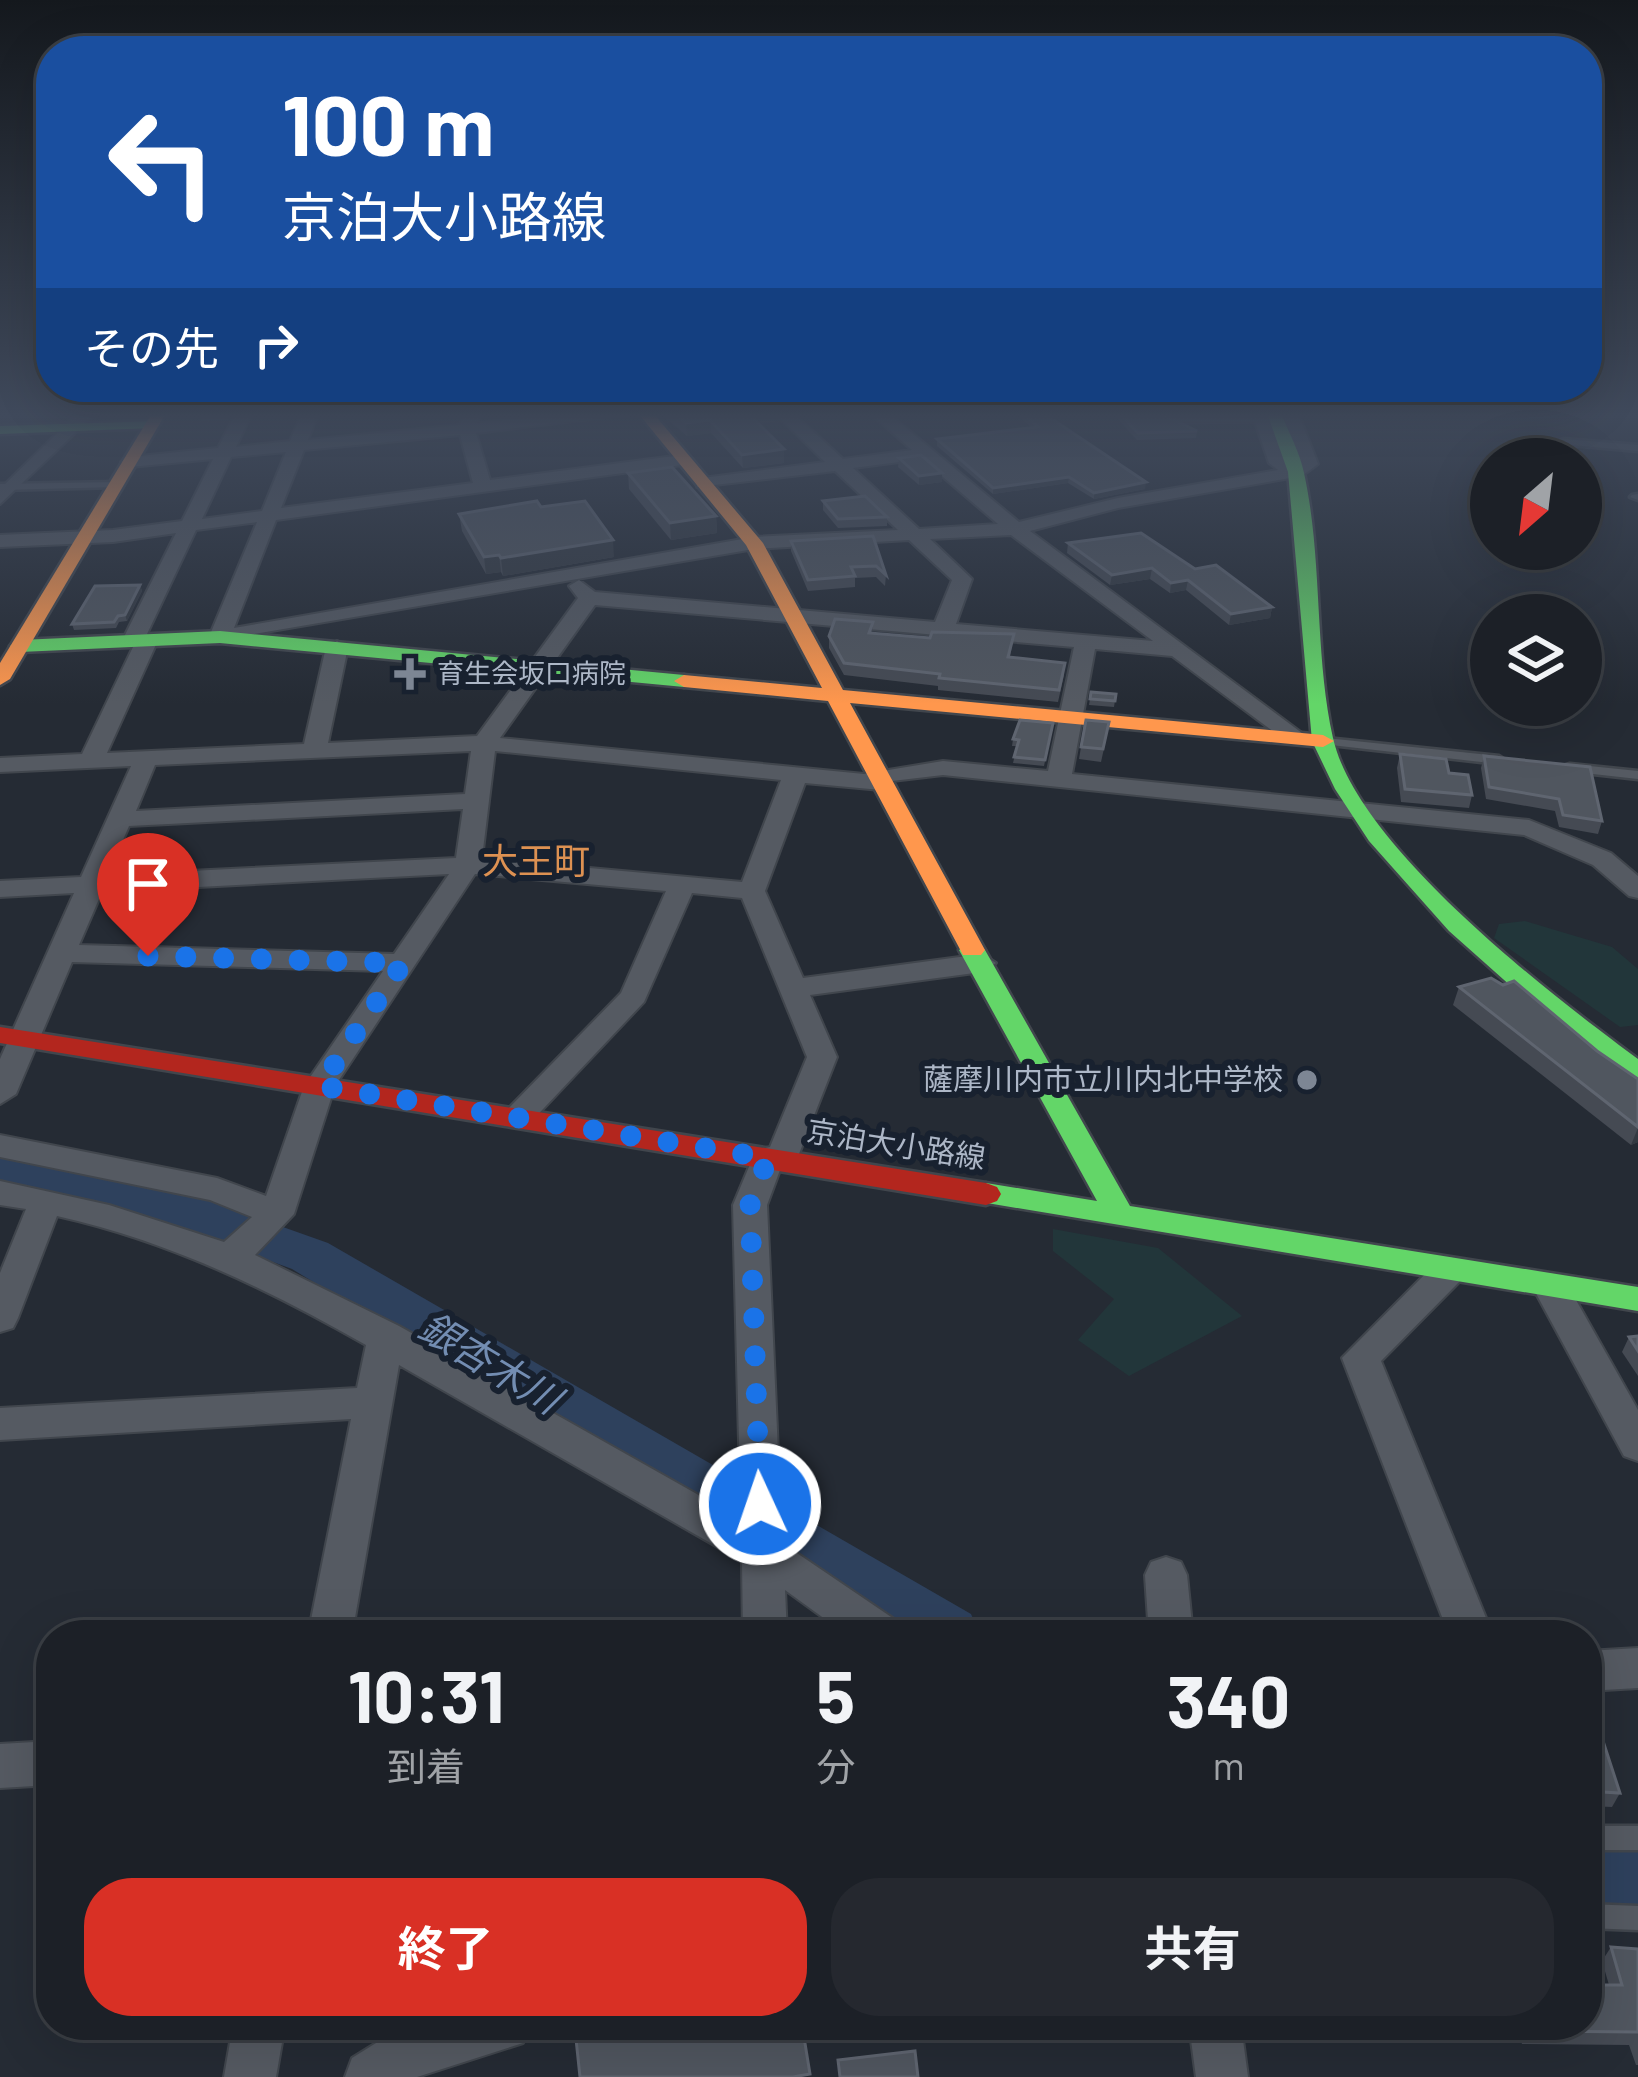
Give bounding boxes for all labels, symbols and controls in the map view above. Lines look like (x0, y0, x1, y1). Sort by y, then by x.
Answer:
text: 100 m (282, 72, 494, 173)
icon: left (84, 84, 240, 240)
text: 京泊大小路線 (282, 183, 606, 248)
icon: right (243, 312, 309, 378)
text: その先 (84, 320, 219, 374)
north arrow (1470, 438, 1602, 570)
map controls (1470, 438, 1602, 726)
button: layers (1470, 594, 1602, 726)
place label: 育生会坂口病院 (437, 656, 626, 688)
marker: 育生会坂口病院 (394, 658, 426, 690)
pin (97, 833, 199, 956)
district label: 大王町 (482, 838, 590, 881)
icon: arrive (115, 851, 181, 917)
place label: 薩摩川内市立川内北中学校 (923, 1060, 1283, 1096)
marker: 薩摩川内市立川内北中学校 (1294, 1067, 1320, 1093)
street label: 京泊大小路線 (805, 1111, 988, 1175)
water label: 銀杏木川 (412, 1301, 573, 1424)
position arrow (697, 1441, 823, 1567)
text: 10:31 (348, 1651, 505, 1737)
text: 5 (816, 1651, 855, 1737)
text: 340 (1167, 1656, 1290, 1742)
text: m (1212, 1741, 1245, 1788)
text: 到着 (387, 1742, 465, 1789)
text: 分 (816, 1742, 855, 1789)
button: 終了 (84, 1878, 807, 2016)
button: 共有 (831, 1878, 1554, 2016)

